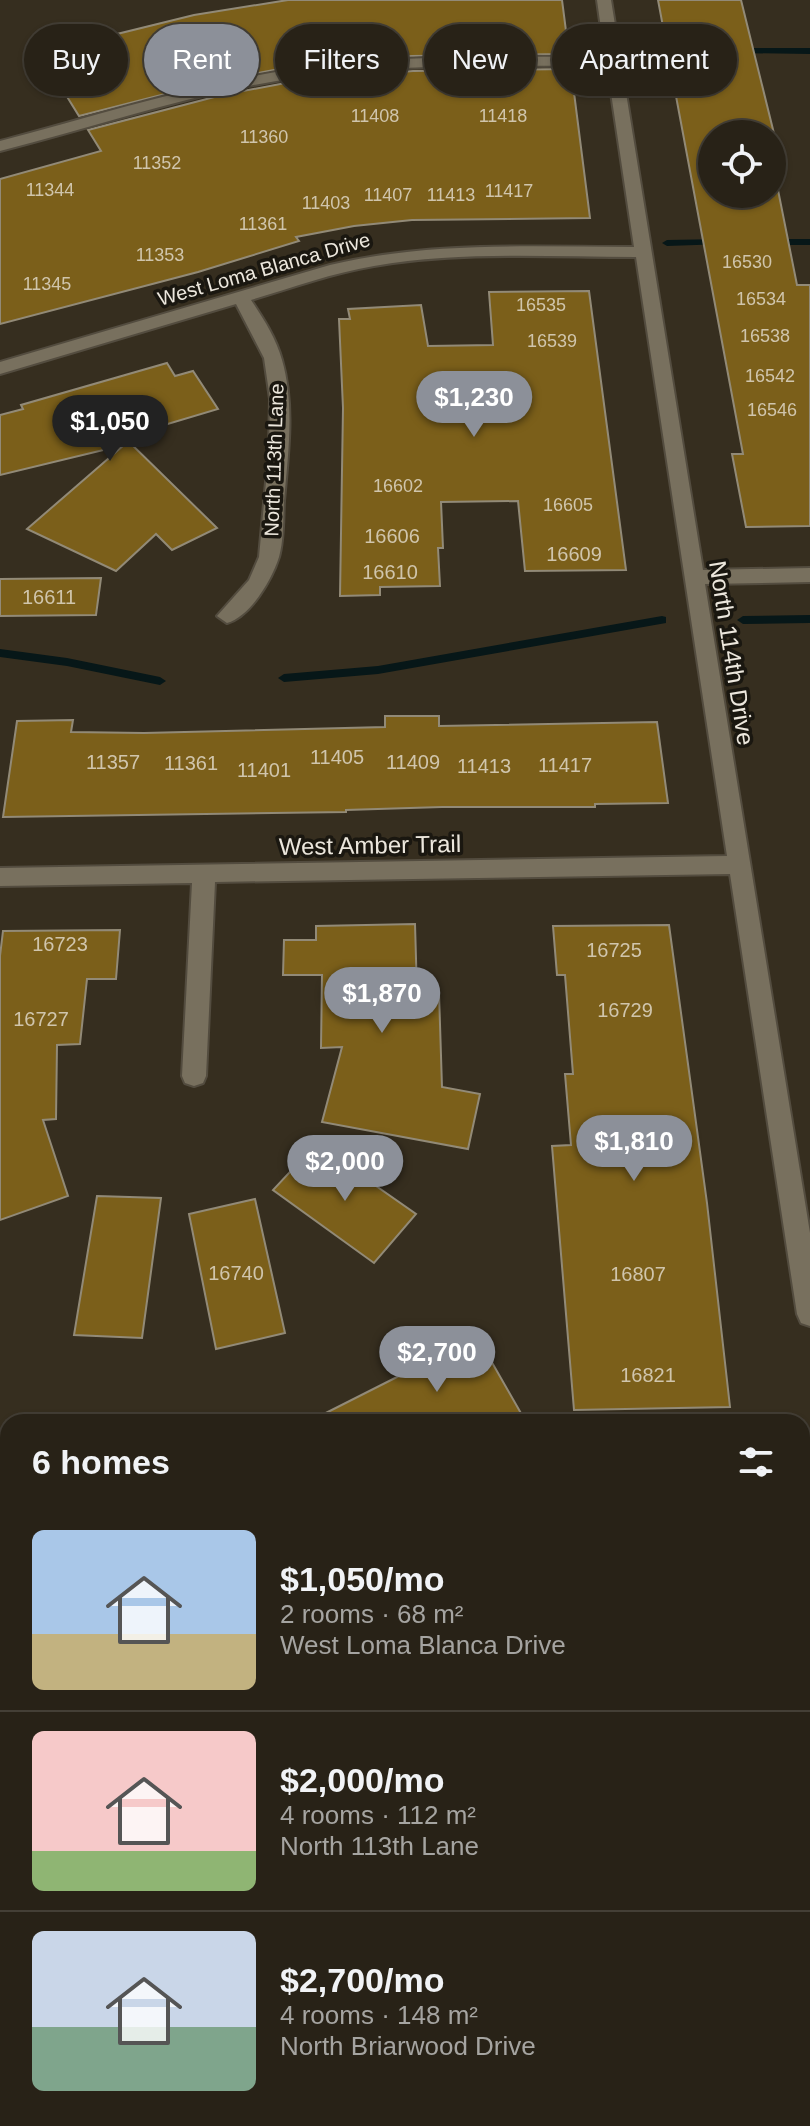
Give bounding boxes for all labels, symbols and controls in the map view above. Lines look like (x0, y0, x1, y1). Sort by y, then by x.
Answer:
chip: Buy (24, 24, 128, 96)
chip: Rent (144, 24, 259, 96)
chip: Filters (275, 24, 408, 96)
chip: New (424, 24, 536, 96)
chip: Apartment (552, 24, 737, 96)
house number: 11408 (351, 106, 399, 126)
house number: 11418 (479, 106, 527, 126)
map controls (698, 120, 786, 208)
button: locate (698, 120, 786, 208)
house number: 11360 (240, 127, 288, 147)
house number: 11352 (133, 153, 181, 173)
house number: 11344 (26, 180, 74, 200)
house number: 11417 (485, 181, 533, 201)
house number: 11407 (364, 185, 412, 205)
house number: 11413 (427, 185, 475, 205)
house number: 11403 (302, 193, 350, 213)
house number: 11361 (239, 214, 287, 234)
street label: West Loma Blanca Drive (155, 228, 373, 310)
house number: 11353 (136, 245, 184, 265)
house number: 16530 (722, 252, 772, 272)
house number: 11345 (23, 274, 71, 294)
house number: 16534 (736, 289, 786, 309)
house number: 16535 (516, 295, 566, 315)
house number: 16538 (740, 326, 790, 346)
house number: 16539 (527, 331, 577, 351)
house number: 16542 (745, 366, 795, 386)
pin: $1,230 (409, 371, 539, 439)
text: $1,230 (434, 382, 514, 412)
street label: North 113th Lane (260, 383, 288, 537)
pin: $1,050 (45, 395, 175, 463)
house number: 16546 (747, 400, 797, 420)
text: $1,050 (70, 406, 150, 436)
house number: 16602 (373, 476, 423, 496)
house number: 16605 (543, 495, 593, 515)
house number: 16606 (364, 525, 420, 547)
house number: 16609 (546, 543, 602, 565)
street label: North 114th Drive (704, 559, 760, 747)
house number: 16610 (362, 561, 418, 583)
house number: 16611 (22, 586, 76, 608)
house number: 11405 (310, 746, 364, 768)
house number: 11357 (86, 751, 140, 773)
house number: 11409 (386, 751, 440, 773)
house number: 11361 (164, 752, 218, 774)
house number: 11417 (538, 754, 592, 776)
house number: 11413 (457, 755, 511, 777)
house number: 11401 (237, 759, 291, 781)
street label: West Amber Trail (279, 830, 461, 860)
house number: 16723 (32, 933, 88, 955)
house number: 16725 (586, 939, 642, 961)
pin: $1,870 (317, 967, 447, 1035)
text: $1,870 (342, 978, 422, 1008)
house number: 16729 (597, 999, 653, 1021)
house number: 16727 (13, 1008, 69, 1030)
pin: $1,810 (569, 1115, 699, 1183)
text: $1,810 (594, 1126, 674, 1156)
pin: $2,000 (280, 1135, 410, 1203)
text: $2,000 (305, 1146, 385, 1176)
house number: 16740 (208, 1262, 264, 1284)
house number: 16807 (610, 1263, 666, 1285)
pin: $2,700 (372, 1326, 502, 1394)
text: $2,700 (397, 1337, 477, 1367)
house number: 16821 (620, 1364, 676, 1386)
icon: filters (734, 1440, 778, 1484)
text: 6 homes (32, 1443, 170, 1481)
text: $1,050/mo (280, 1560, 444, 1598)
icon: home (96, 1562, 192, 1658)
text: 2 rooms · 68 m² (280, 1599, 464, 1629)
text: West Loma Blanca Drive (280, 1630, 566, 1660)
text: $2,000/mo (280, 1761, 444, 1799)
icon: home (96, 1763, 192, 1859)
text: 4 rooms · 112 m² (280, 1800, 476, 1830)
text: North 113th Lane (280, 1831, 479, 1861)
text: $2,700/mo (280, 1961, 444, 1999)
icon: home (96, 1963, 192, 2059)
text: 4 rooms · 148 m² (280, 2000, 478, 2030)
text: North Briarwood Drive (280, 2031, 536, 2061)

